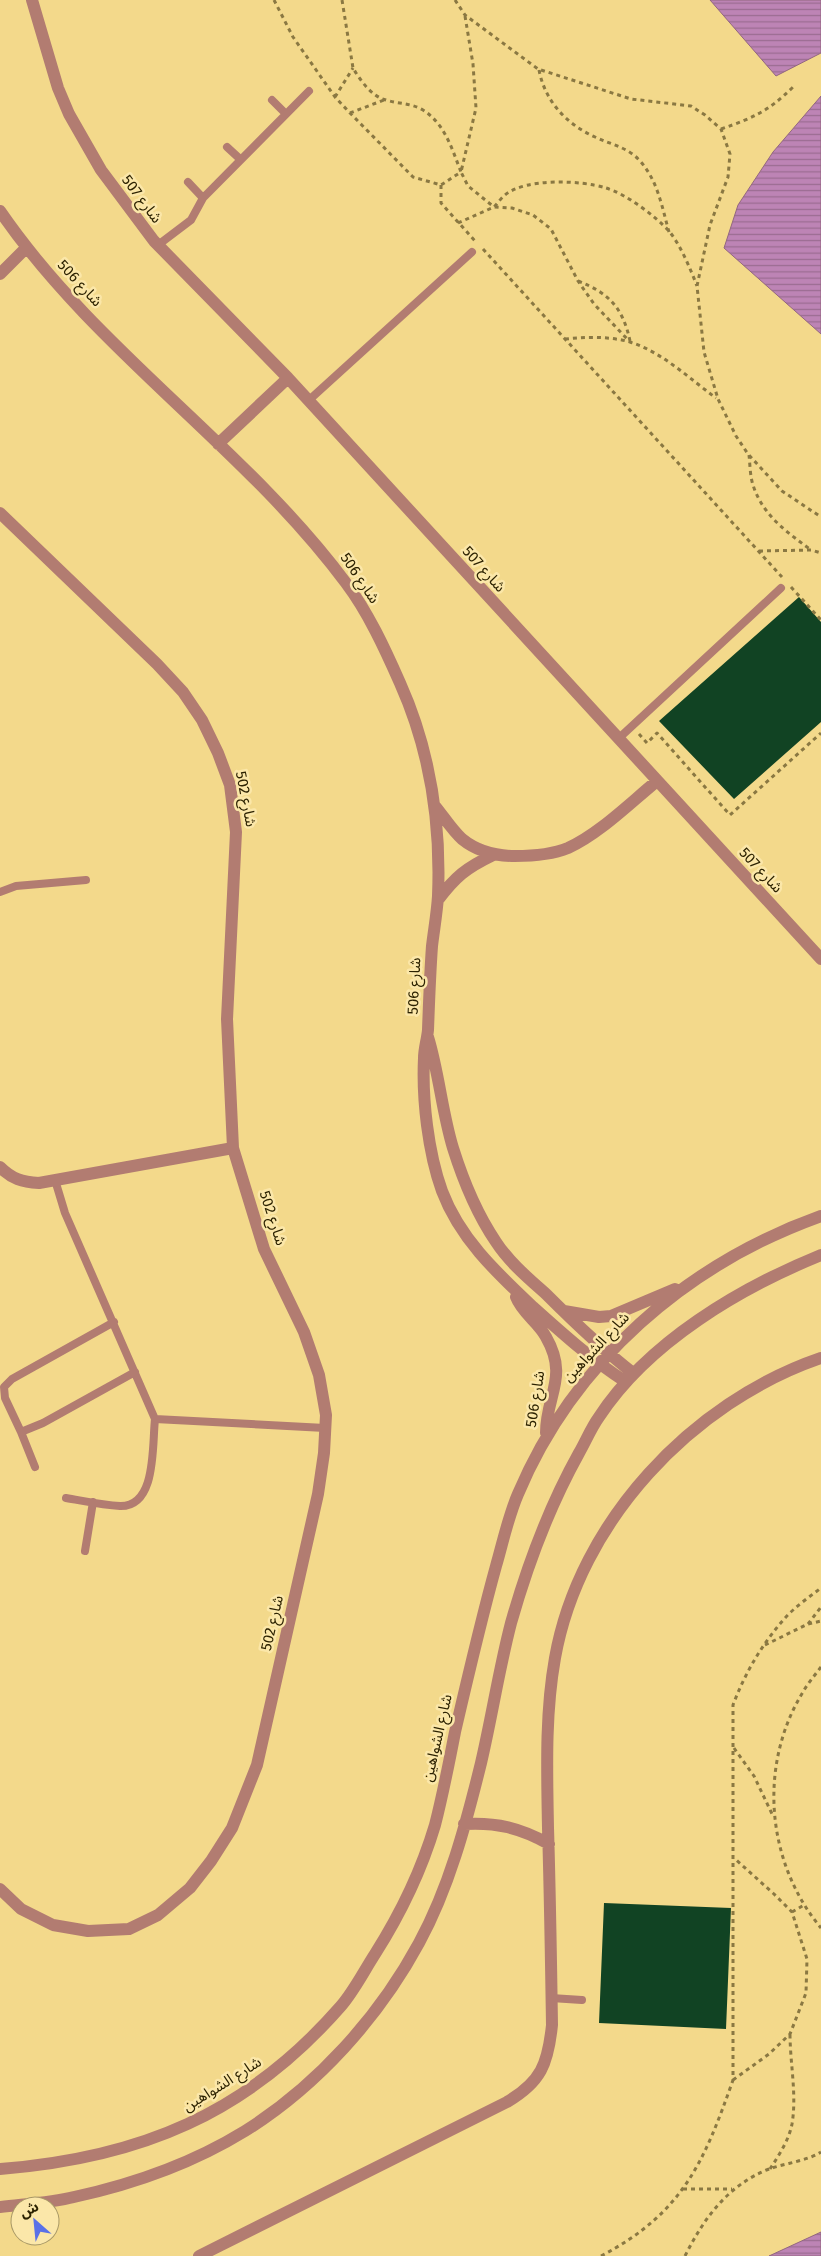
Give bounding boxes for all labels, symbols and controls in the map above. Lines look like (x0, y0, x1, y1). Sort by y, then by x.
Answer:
street label: شارع 507 (116, 171, 166, 229)
street label: شارع 506 (52, 256, 106, 312)
street label: شارع 507 (457, 542, 509, 598)
street label: شارع 506 (334, 549, 384, 609)
street label: شارع 502 (229, 770, 260, 829)
street label: شارع 507 (733, 844, 787, 899)
street label: شارع 506 (404, 957, 427, 1015)
street label: شارع 502 (253, 1188, 290, 1249)
street label: شارع الشواهين (559, 1308, 635, 1388)
street label: شارع 506 (522, 1369, 551, 1429)
street label: شارع 502 (257, 1593, 290, 1653)
street label: شارع الشواهين (418, 1692, 459, 1784)
street label: شارع الشواهين (179, 2053, 266, 2118)
north arrow (10, 2196, 60, 2246)
text: ش (17, 2198, 42, 2222)

